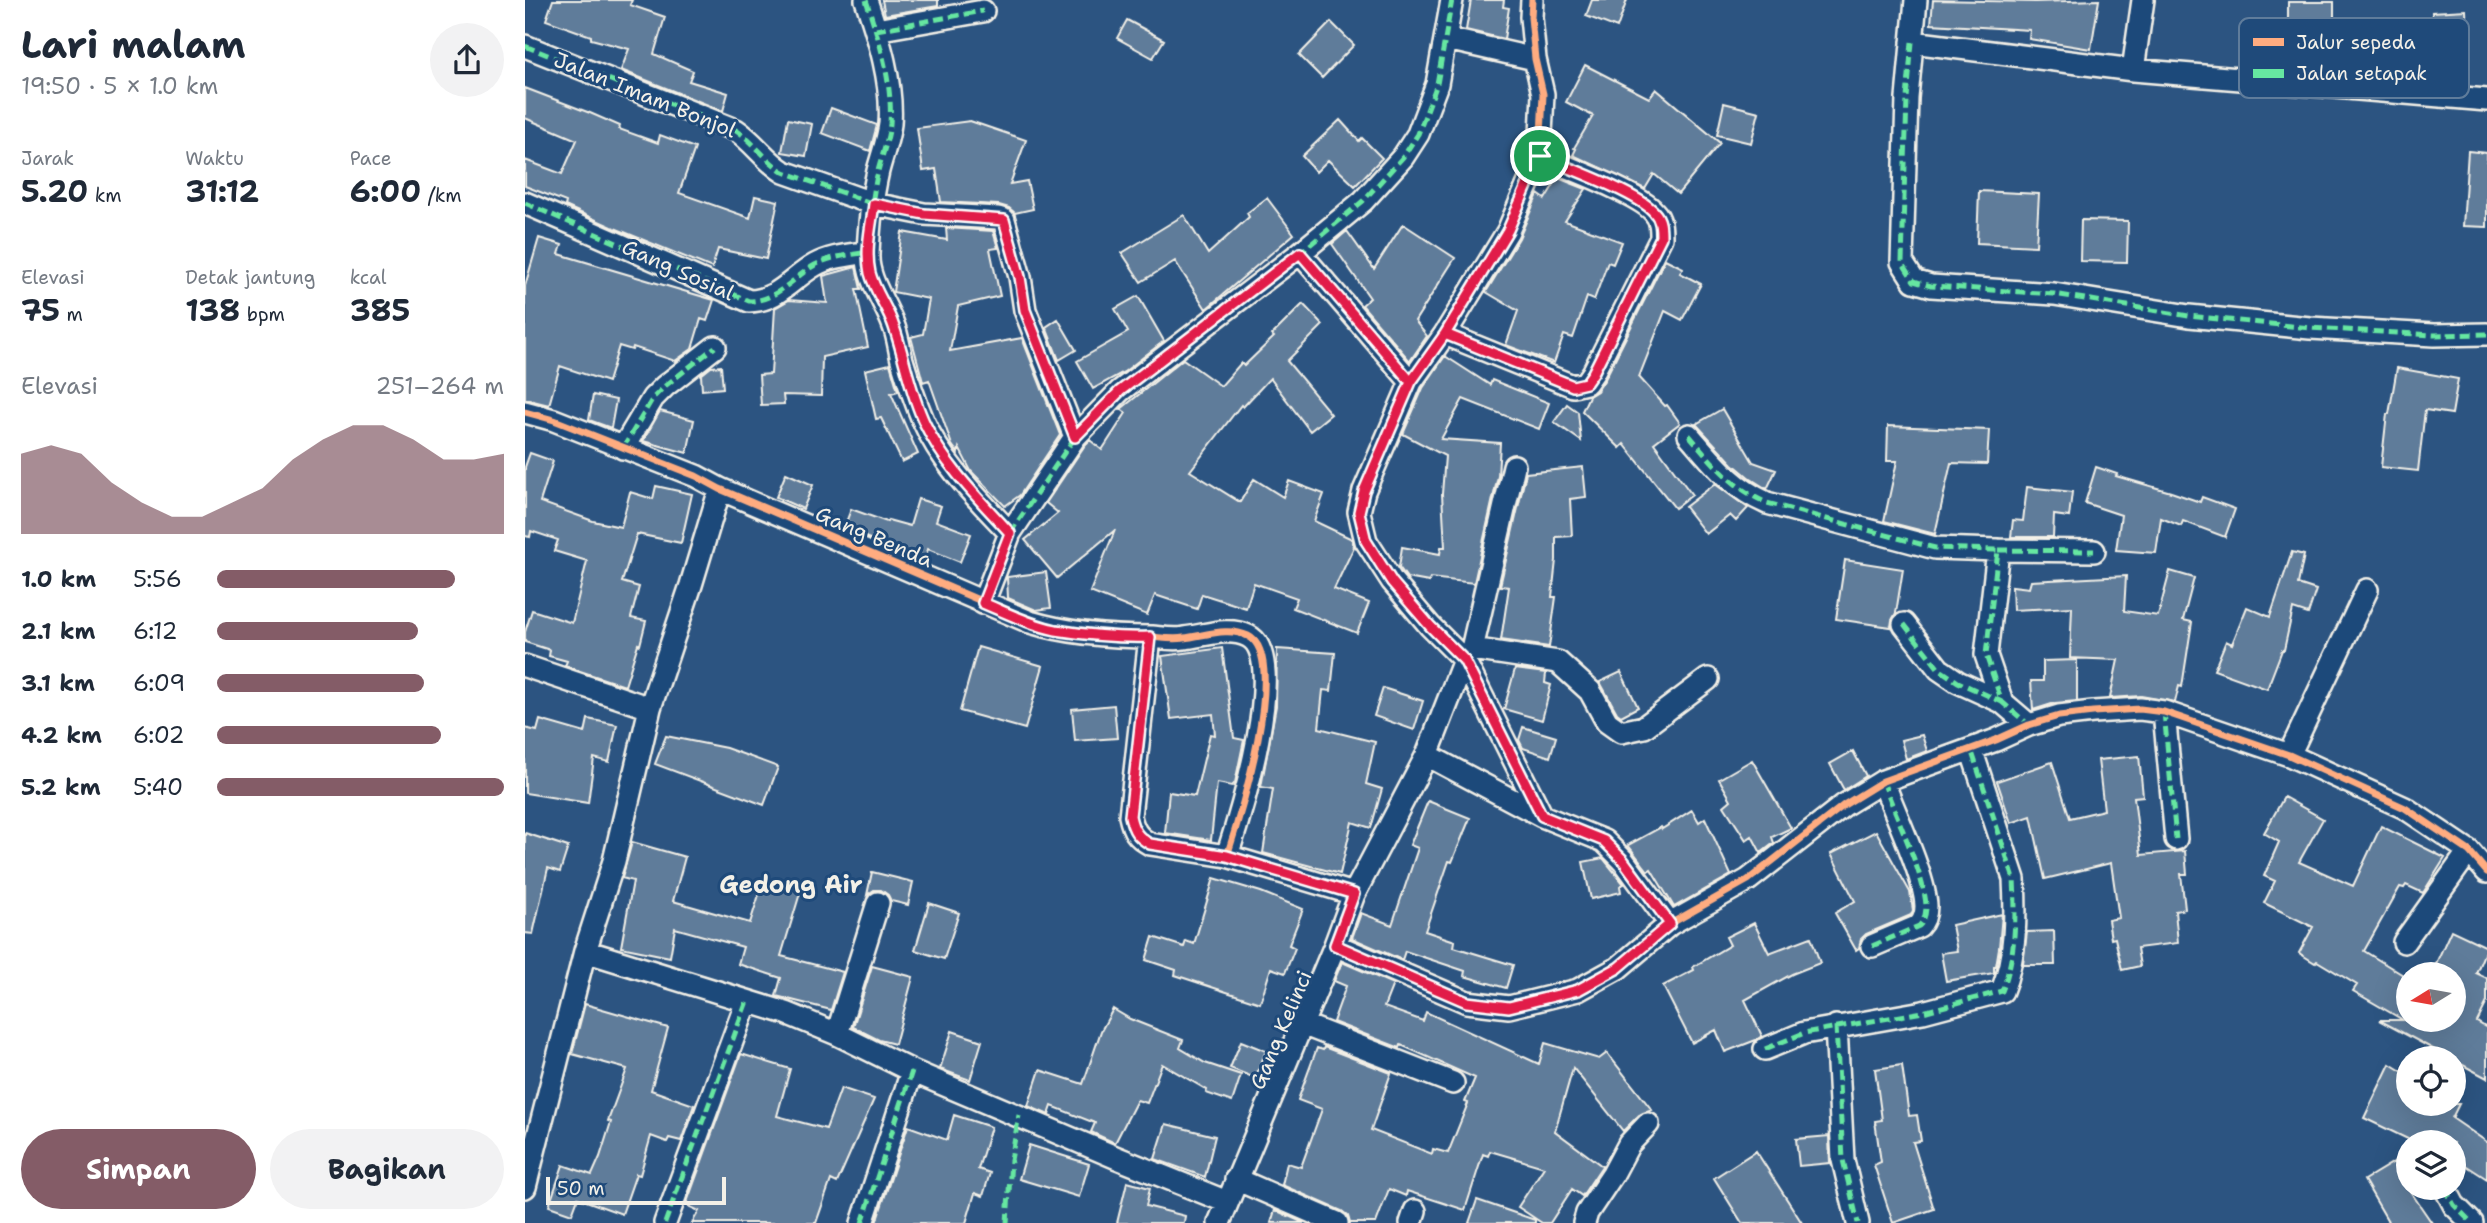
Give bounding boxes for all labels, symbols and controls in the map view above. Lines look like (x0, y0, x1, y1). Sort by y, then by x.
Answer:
legend (2239, 18, 2469, 98)
text: Lari malam (21, 19, 246, 70)
button: share (430, 23, 504, 97)
text: Jalur sepeda (2296, 30, 2416, 55)
street label: Jalan Imam Bonjol (550, 46, 741, 145)
text: Jalan setapak (2296, 61, 2427, 86)
text: 19:50 · 5 × 1.0 km (21, 71, 218, 101)
pin (1510, 126, 1570, 186)
icon: arrive (1521, 137, 1559, 175)
text: Jarak (21, 146, 74, 171)
text: Waktu (185, 146, 244, 171)
text: Pace (350, 146, 391, 171)
text: 5.20 (21, 171, 88, 212)
text: 31:12 (185, 171, 259, 212)
text: 6:00 (350, 171, 421, 212)
text: km (88, 183, 122, 208)
text: /km (421, 183, 462, 208)
street label: Gang Sosial (617, 233, 739, 308)
text: Elevasi (21, 265, 85, 290)
text: Detak jantung (185, 265, 315, 290)
text: kcal (350, 265, 387, 290)
text: 75 (21, 290, 60, 331)
text: 138 (185, 290, 240, 331)
text: 385 (350, 290, 410, 331)
text: m (60, 302, 83, 327)
text: bpm (240, 302, 285, 327)
text: Elevasi (21, 371, 98, 401)
text: 251–264 m (375, 371, 504, 401)
street label: Gang Benda (811, 500, 937, 574)
text: 1.0 km (21, 564, 96, 594)
text: 5:56 (133, 564, 182, 594)
text: 2.1 km (21, 616, 95, 646)
text: 6:12 (133, 616, 178, 646)
text: 3.1 km (21, 668, 95, 698)
text: 6:09 (133, 668, 185, 698)
text: 4.2 km (21, 720, 102, 750)
text: 6:02 (133, 720, 185, 750)
text: 5.2 km (21, 772, 101, 802)
text: 5:40 (133, 772, 183, 802)
district label: Gedong Air (719, 869, 863, 901)
north arrow (2396, 962, 2466, 1032)
map controls (2396, 962, 2466, 1200)
street label: Gang Kelinci (1243, 966, 1319, 1094)
button: locate (2396, 1046, 2466, 1116)
button: Simpan (21, 1129, 256, 1209)
button: Bagikan (270, 1129, 504, 1209)
button: layers (2396, 1130, 2466, 1200)
scale bar (546, 1174, 726, 1206)
text: 50 m (557, 1176, 605, 1201)

